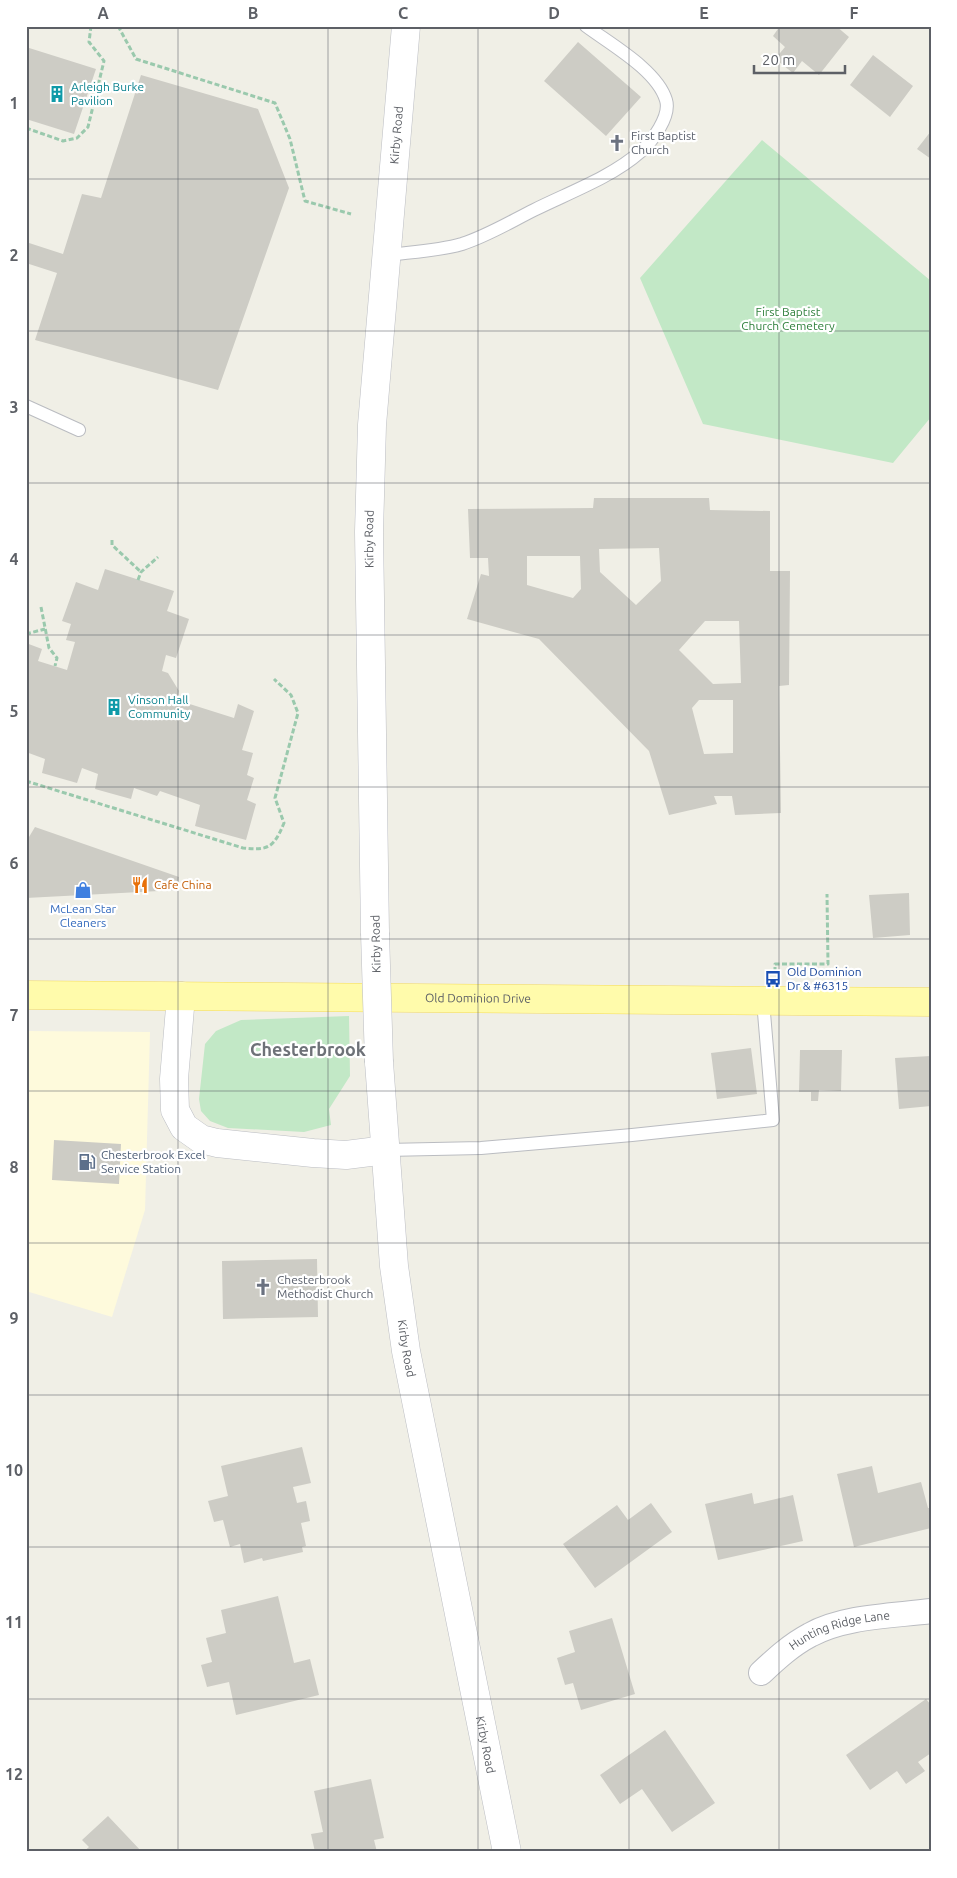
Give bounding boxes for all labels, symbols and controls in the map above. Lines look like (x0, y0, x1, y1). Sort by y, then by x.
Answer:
text: A (97, 4, 109, 22)
text: B (248, 4, 258, 22)
text: C (398, 4, 408, 22)
text: D (548, 4, 560, 22)
text: E (699, 4, 709, 22)
text: F (850, 4, 859, 22)
scale bar (754, 42, 846, 74)
text: 20 m (762, 51, 795, 68)
place label: Arleigh Burke Pavilion (71, 80, 144, 107)
building icon: Arleigh Burke Pavilion (47, 84, 67, 104)
text: 1 (9, 94, 19, 112)
street label: Kirby Road (387, 106, 405, 165)
place label: First Baptist Church (631, 129, 696, 156)
church icon: First Baptist Church (607, 133, 627, 153)
text: 2 (9, 246, 19, 264)
park label: First Baptist Church Cemetery (741, 305, 835, 332)
text: 3 (9, 398, 19, 416)
street label: Kirby Road (362, 510, 376, 568)
text: 4 (9, 550, 19, 568)
place label: Vinson Hall Community (128, 693, 190, 720)
building icon: Vinson Hall Community (104, 697, 124, 717)
text: 5 (9, 702, 19, 720)
text: 6 (9, 854, 19, 872)
restaurant icon: Cafe China (130, 875, 150, 895)
place label: Cafe China (154, 878, 212, 891)
shop icon: McLean Star Cleaners (73, 880, 93, 900)
place label: McLean Star Cleaners (50, 902, 117, 929)
street label: Kirby Road (368, 915, 383, 973)
place label: Old Dominion Dr & #6315 (787, 965, 862, 992)
bus stop icon: Old Dominion Dr & #6315 (763, 969, 783, 989)
street label: Old Dominion Drive (425, 991, 531, 1005)
text: 7 (9, 1006, 19, 1024)
district label: Chesterbrook (250, 1039, 366, 1059)
place label: Chesterbrook Excel Service Station (101, 1148, 205, 1175)
fuel station icon: Chesterbrook Excel Service Station (77, 1152, 97, 1172)
text: 8 (9, 1158, 19, 1176)
place label: Chesterbrook Methodist Church (277, 1273, 373, 1300)
church icon: Chesterbrook Methodist Church (253, 1277, 273, 1297)
text: 9 (9, 1309, 19, 1327)
street label: Kirby Road (396, 1319, 418, 1378)
text: 10 (5, 1461, 23, 1479)
street label: Hunting Ridge Lane (786, 1608, 890, 1652)
text: 11 (5, 1613, 23, 1631)
street label: Kirby Road (474, 1715, 498, 1774)
text: 12 (5, 1765, 23, 1783)

